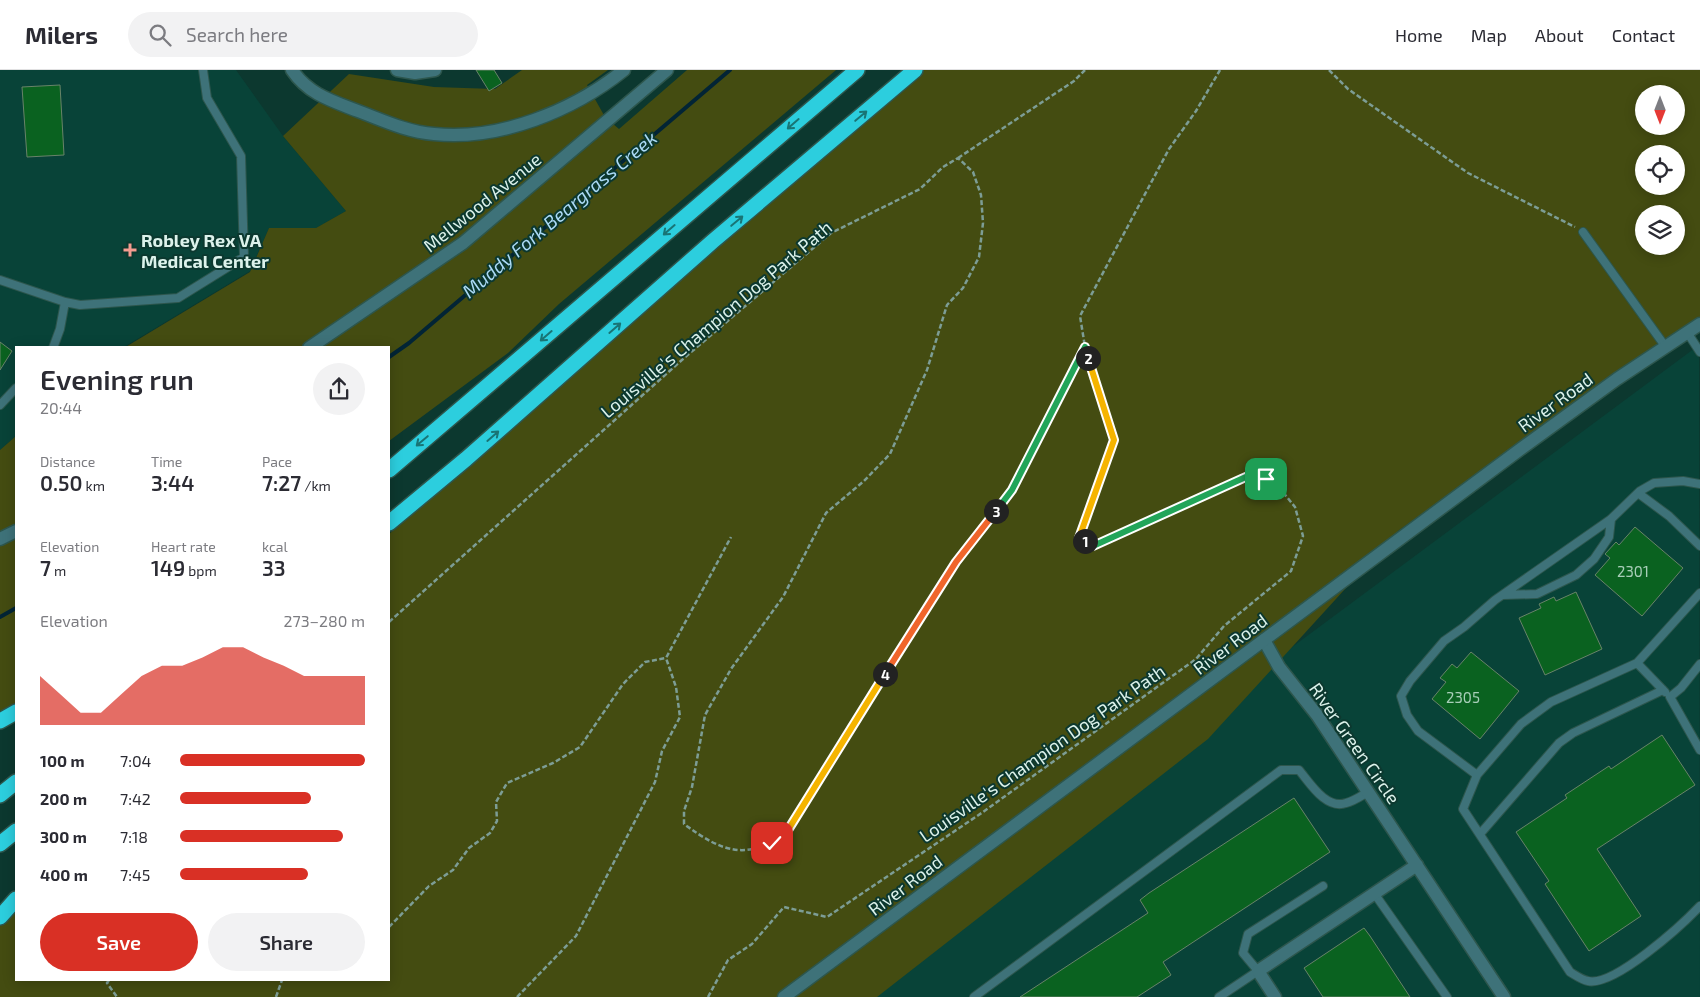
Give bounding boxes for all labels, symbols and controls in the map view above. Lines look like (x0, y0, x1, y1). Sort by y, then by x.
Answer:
search box (128, 12, 478, 57)
text: Milers (25, 20, 98, 49)
icon: search (146, 21, 174, 49)
text: Search here (186, 23, 288, 46)
text: Home (1395, 24, 1443, 46)
text: Map (1471, 24, 1507, 46)
text: About (1535, 24, 1584, 46)
text: Contact (1612, 24, 1675, 46)
north arrow (1635, 85, 1685, 135)
map controls (1635, 85, 1685, 255)
one-way arrow (854, 111, 867, 122)
one-way arrow (787, 119, 800, 130)
water label: Muddy Fork Beargrass Creek (457, 126, 662, 303)
button: locate (1635, 145, 1685, 195)
street label: Mellwood Avenue (419, 148, 545, 256)
button: layers (1635, 205, 1685, 255)
street label: Louisville's Champion Dog Park Path (596, 216, 836, 422)
one-way arrow (730, 216, 743, 227)
one-way arrow (663, 224, 676, 236)
place label: Robley Rex VA Medical Center (141, 229, 269, 272)
marker: Robley Rex VA Medical Center (123, 243, 137, 257)
one-way arrow (608, 322, 621, 334)
one-way arrow (540, 330, 553, 341)
pin: 2 (1076, 346, 1100, 370)
text: 2 (1084, 350, 1093, 367)
text: Evening run (40, 362, 194, 396)
button: share (313, 363, 365, 415)
street label: River Road (1513, 368, 1597, 436)
text: 20:44 (40, 398, 82, 417)
one-way arrow (486, 430, 499, 441)
one-way arrow (416, 436, 429, 447)
text: Distance (40, 453, 95, 470)
text: Time (151, 453, 182, 470)
text: Pace (262, 453, 292, 470)
pin (1245, 458, 1287, 500)
icon: arrive (1252, 465, 1280, 493)
text: 0.50 (40, 470, 82, 495)
text: 3:44 (151, 470, 194, 495)
text: 7:27 (262, 470, 301, 495)
text: km (82, 477, 105, 494)
text: /km (301, 477, 331, 494)
pin: 3 (984, 498, 1008, 524)
text: 3 (993, 503, 1000, 520)
pin: 1 (1072, 528, 1098, 554)
text: 1 (1082, 533, 1089, 550)
text: Elevation (40, 538, 99, 555)
text: Heart rate (151, 538, 216, 555)
text: kcal (262, 538, 288, 555)
text: 7 (40, 555, 51, 580)
text: 149 (151, 555, 185, 580)
text: 33 (262, 555, 286, 580)
text: m (51, 562, 66, 579)
text: bpm (185, 562, 217, 579)
house number: 2301 (1617, 562, 1649, 580)
street label: River Road (1189, 609, 1271, 679)
text: Elevation (40, 611, 108, 630)
text: 273–280 m (284, 611, 365, 630)
street label: Louisville's Champion Dog Park Path (915, 659, 1169, 847)
pin: 4 (872, 662, 898, 686)
text: 4 (881, 666, 890, 683)
street label: River Green Circle (1305, 678, 1405, 808)
house number: 2305 (1446, 688, 1480, 706)
text: 100 m (40, 751, 85, 770)
text: 7:04 (120, 751, 151, 770)
text: 200 m (40, 789, 87, 808)
text: 7:42 (120, 789, 151, 808)
pin (751, 822, 793, 864)
text: 300 m (40, 827, 87, 846)
text: 7:18 (120, 827, 148, 846)
icon: check (758, 829, 786, 857)
street label: River Road (864, 850, 946, 920)
text: 400 m (40, 865, 88, 884)
text: 7:45 (120, 865, 150, 884)
button: Save (40, 913, 198, 971)
button: Share (208, 913, 365, 971)

